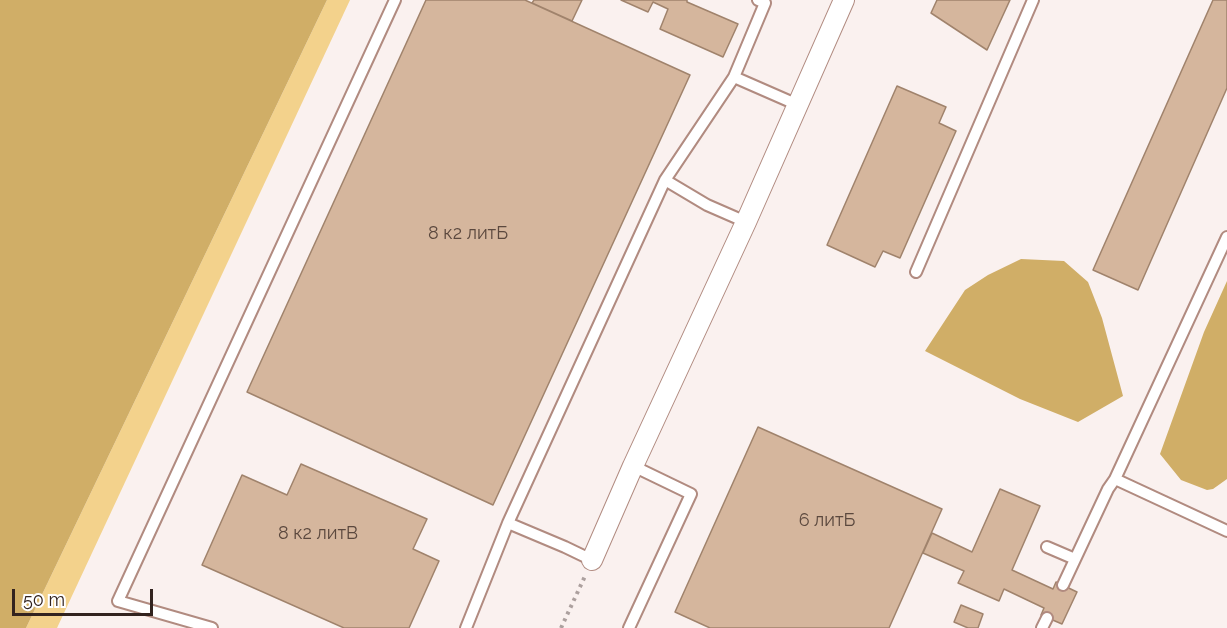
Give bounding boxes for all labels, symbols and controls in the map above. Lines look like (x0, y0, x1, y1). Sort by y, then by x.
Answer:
house number: 8 к2 литБ (428, 223, 508, 245)
house number: 6 литБ (799, 510, 855, 532)
house number: 8 к2 литВ (278, 523, 358, 545)
scale bar (15, 577, 156, 615)
text: 50 m (23, 589, 65, 610)

